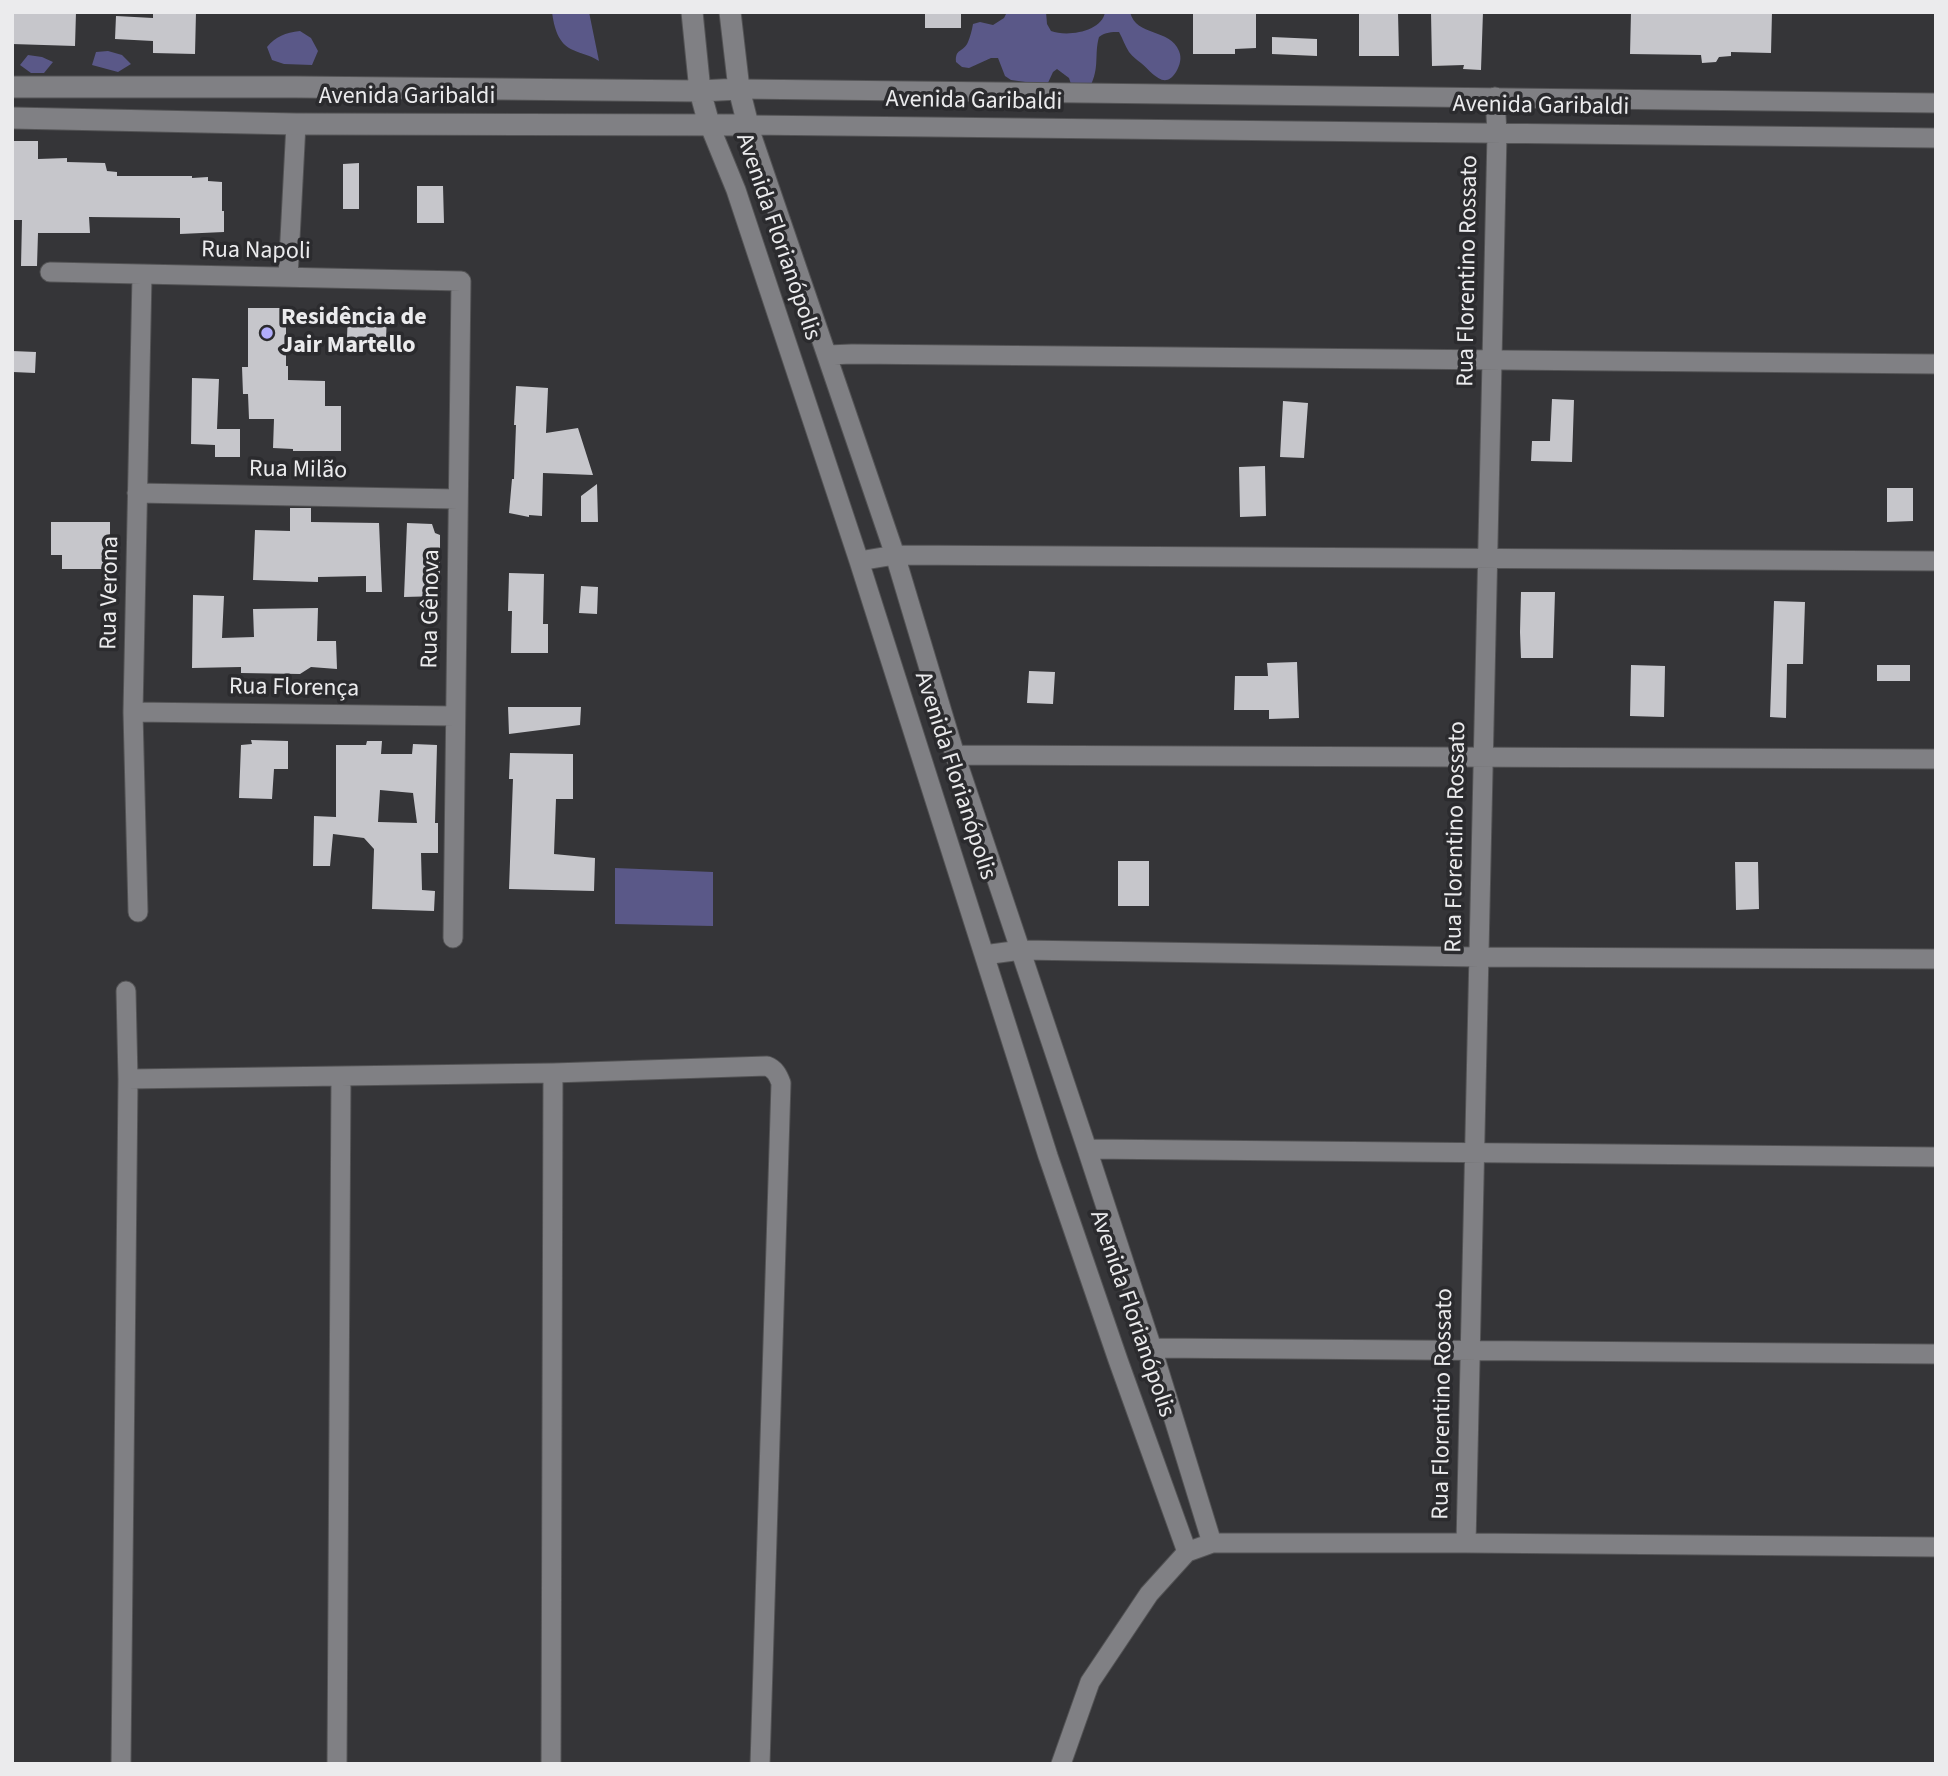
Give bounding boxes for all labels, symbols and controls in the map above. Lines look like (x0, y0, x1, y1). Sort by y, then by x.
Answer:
street label: Avenida Garibaldi (319, 84, 495, 112)
street label: Avenida Garibaldi (885, 86, 1063, 118)
street label: Avenida Garibaldi (1452, 91, 1630, 123)
street label: Avenida Florianópolis (728, 130, 826, 344)
street label: Rua Florentino Rossato (1453, 155, 1485, 387)
street label: Rua Napoli (201, 237, 311, 267)
place label: Residência de Jair Martello (281, 305, 427, 361)
marker: Residência de Jair Martello (259, 325, 275, 341)
street label: Rua Milão (249, 456, 347, 486)
street label: Rua Verona (96, 536, 126, 650)
street label: Rua Gênova (417, 549, 447, 669)
street label: Avenida Florianópolis (907, 668, 1001, 884)
street label: Rua Florença (229, 673, 359, 705)
street label: Rua Florentino Rossato (1441, 721, 1473, 953)
street label: Avenida Florianópolis (1082, 1207, 1180, 1421)
street label: Rua Florentino Rossato (1428, 1288, 1460, 1520)

